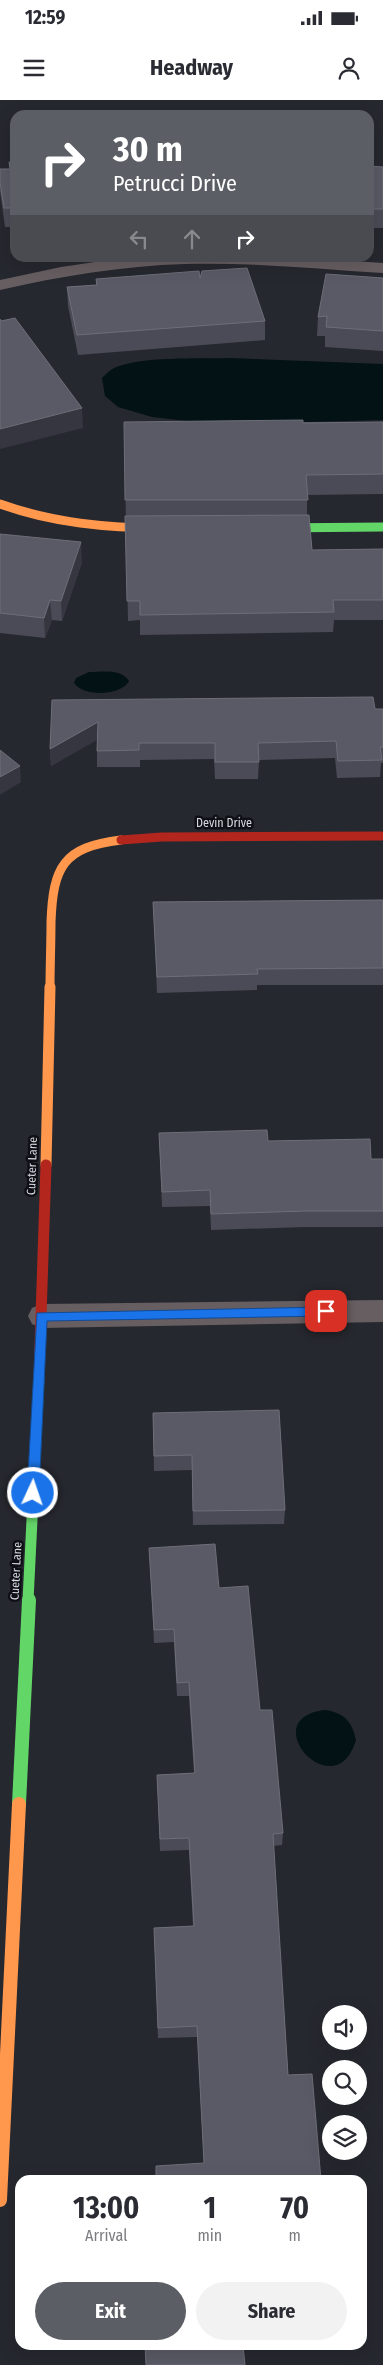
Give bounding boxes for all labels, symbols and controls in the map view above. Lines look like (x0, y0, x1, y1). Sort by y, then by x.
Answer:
text: 12:59 (25, 6, 65, 29)
icon: menu (20, 54, 48, 82)
text: Headway (150, 54, 233, 81)
icon: person (335, 54, 363, 82)
text: 30 m (113, 128, 183, 170)
icon: right (30, 130, 95, 195)
text: Petrucci Drive (113, 170, 237, 197)
icon: left (125, 225, 153, 253)
icon: ahead (178, 225, 206, 253)
icon: right (231, 225, 259, 253)
street label: Devin Drive (196, 816, 252, 830)
street label: Cueter Lane (24, 1137, 40, 1195)
pin (305, 1290, 347, 1332)
icon: arrive (312, 1297, 340, 1325)
position arrow (6, 1466, 58, 1518)
street label: Cueter Lane (7, 1542, 25, 1600)
map controls (322, 2005, 367, 2160)
button: sound (322, 2005, 367, 2050)
button: search (322, 2060, 367, 2105)
button: layers (322, 2115, 367, 2160)
text: 13:00 (73, 2190, 139, 2226)
text: 1 (203, 2190, 216, 2226)
text: 70 (280, 2190, 309, 2226)
text: Arrival (85, 2226, 127, 2245)
text: min (197, 2226, 222, 2245)
text: m (288, 2226, 301, 2245)
button: Exit (35, 2282, 186, 2340)
button: Share (196, 2282, 347, 2340)

